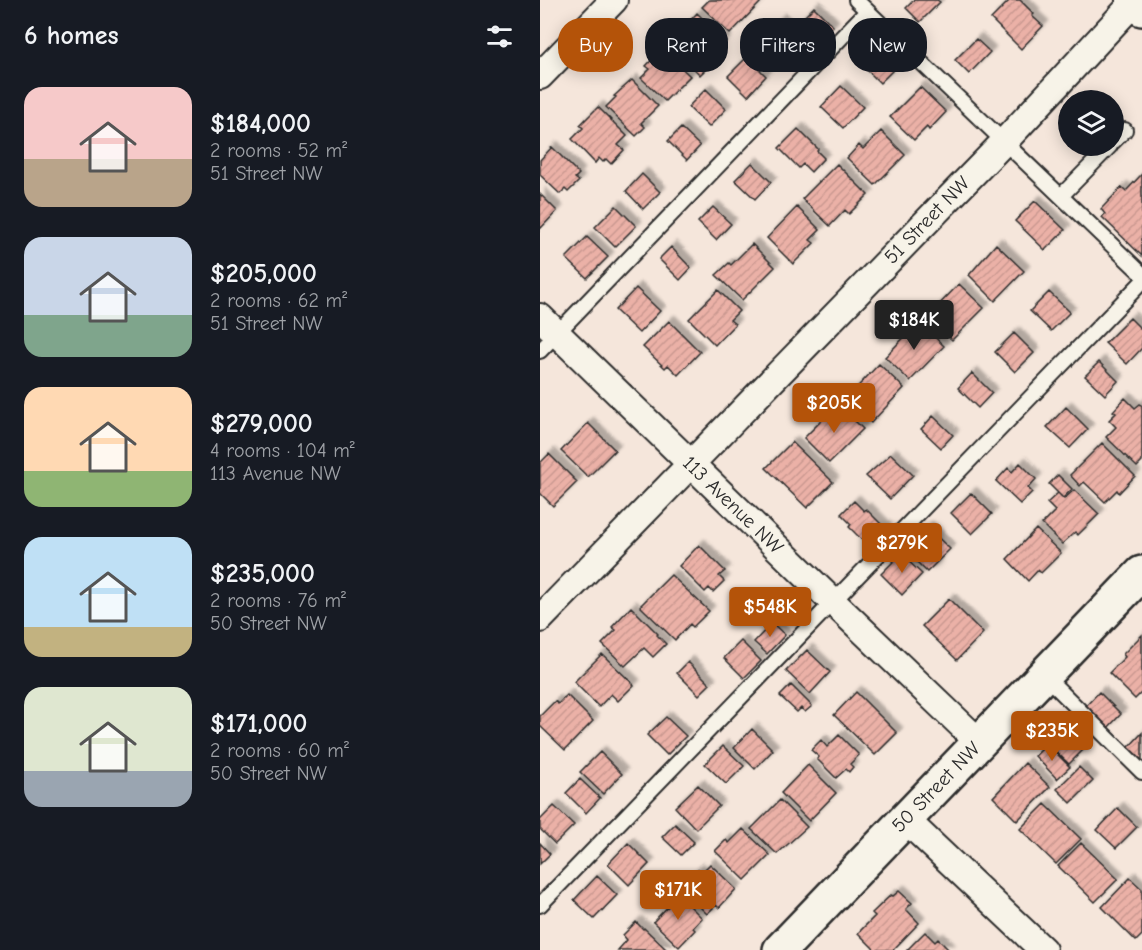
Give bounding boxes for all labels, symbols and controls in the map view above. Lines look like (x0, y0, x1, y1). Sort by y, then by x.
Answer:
chip: Buy (558, 18, 633, 72)
chip: Rent (645, 18, 728, 72)
chip: Filters (740, 18, 836, 72)
chip: New (848, 18, 927, 72)
icon: filters (483, 20, 516, 53)
text: 6 homes (24, 21, 119, 51)
map controls (1058, 90, 1124, 156)
button: layers (1058, 90, 1124, 156)
text: $184,000 (210, 109, 311, 139)
icon: home (72, 111, 144, 183)
text: 2 rooms · 52 m² (210, 139, 347, 162)
text: 51 Street NW (210, 162, 323, 185)
street label: 51 Street NW (880, 171, 975, 269)
text: $205,000 (210, 259, 317, 289)
icon: home (72, 261, 144, 333)
text: 2 rooms · 62 m² (210, 289, 347, 312)
pin: $184K (872, 300, 956, 351)
text: $184K (889, 308, 939, 331)
text: 51 Street NW (210, 312, 323, 335)
pin: $205K (792, 383, 876, 434)
text: $205K (806, 391, 862, 414)
text: $279,000 (210, 409, 313, 439)
icon: home (72, 411, 144, 483)
text: 4 rooms · 104 m² (210, 439, 355, 462)
street label: 113 Avenue NW (678, 451, 788, 559)
text: 113 Avenue NW (210, 462, 341, 485)
pin: $279K (860, 523, 944, 574)
text: $279K (876, 531, 928, 554)
text: $235,000 (210, 559, 315, 589)
icon: home (72, 561, 144, 633)
pin: $548K (728, 587, 812, 638)
text: 2 rooms · 76 m² (210, 589, 346, 612)
text: $548K (743, 595, 797, 618)
text: 50 Street NW (210, 612, 327, 635)
text: $171,000 (210, 709, 307, 739)
icon: home (72, 711, 144, 783)
pin: $235K (1010, 711, 1094, 762)
text: $235K (1025, 719, 1079, 742)
street label: 50 Street NW (887, 736, 985, 837)
text: 2 rooms · 60 m² (210, 739, 349, 762)
text: 50 Street NW (210, 762, 327, 785)
pin: $171K (636, 870, 720, 921)
text: $171K (654, 878, 702, 901)

